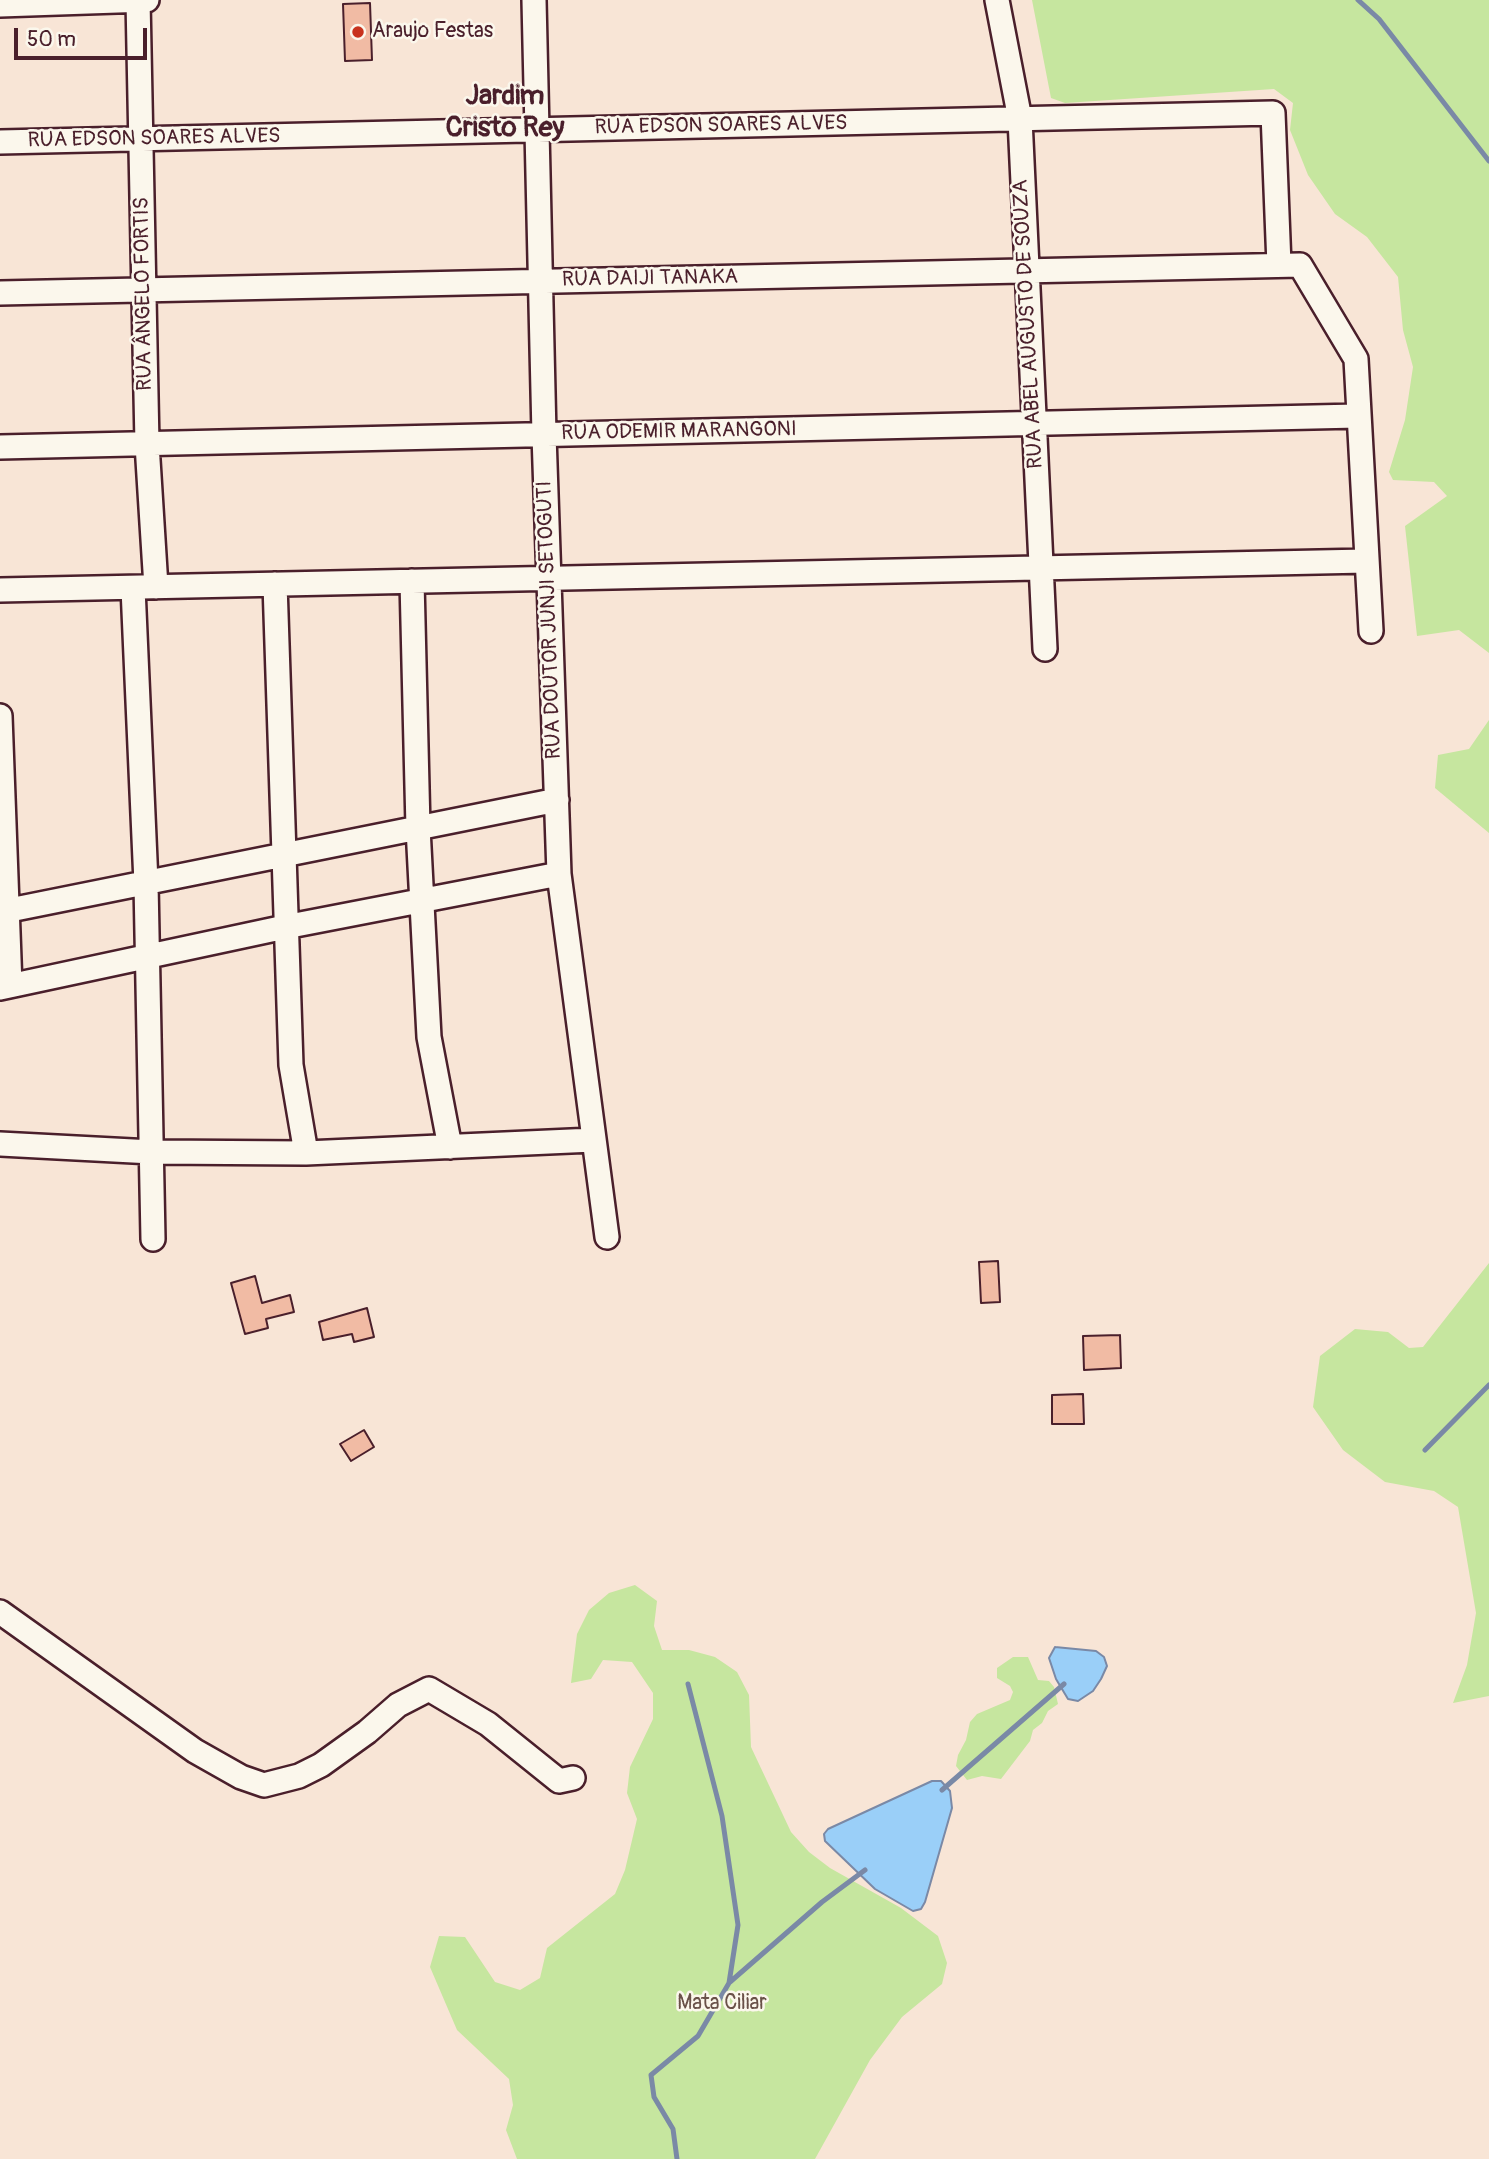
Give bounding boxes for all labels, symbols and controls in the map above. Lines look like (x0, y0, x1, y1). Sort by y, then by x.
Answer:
scale bar (18, 14, 150, 58)
place label: Araujo Festas (372, 19, 493, 45)
marker: Araujo Festas (350, 24, 366, 40)
text: 50 m (27, 26, 76, 53)
district label: Jardim Cristo Rey (445, 80, 565, 146)
street label: RUA EDSON SOARES ALVES (594, 111, 848, 141)
street label: RUA EDSON SOARES ALVES (27, 124, 281, 154)
street label: RUA ABEL AUGUSTO DE SOUZA (1009, 179, 1049, 469)
street label: RUA ÂNGELO FORTIS (130, 197, 158, 391)
street label: RUA DAIJI TANAKA (562, 265, 738, 293)
street label: RUA ODEMIR MARANGONI (561, 417, 797, 447)
street label: RUA DOUTOR JUNJI SETOGUTI (533, 480, 567, 760)
park label: Mata Ciliar (677, 1991, 767, 2017)

